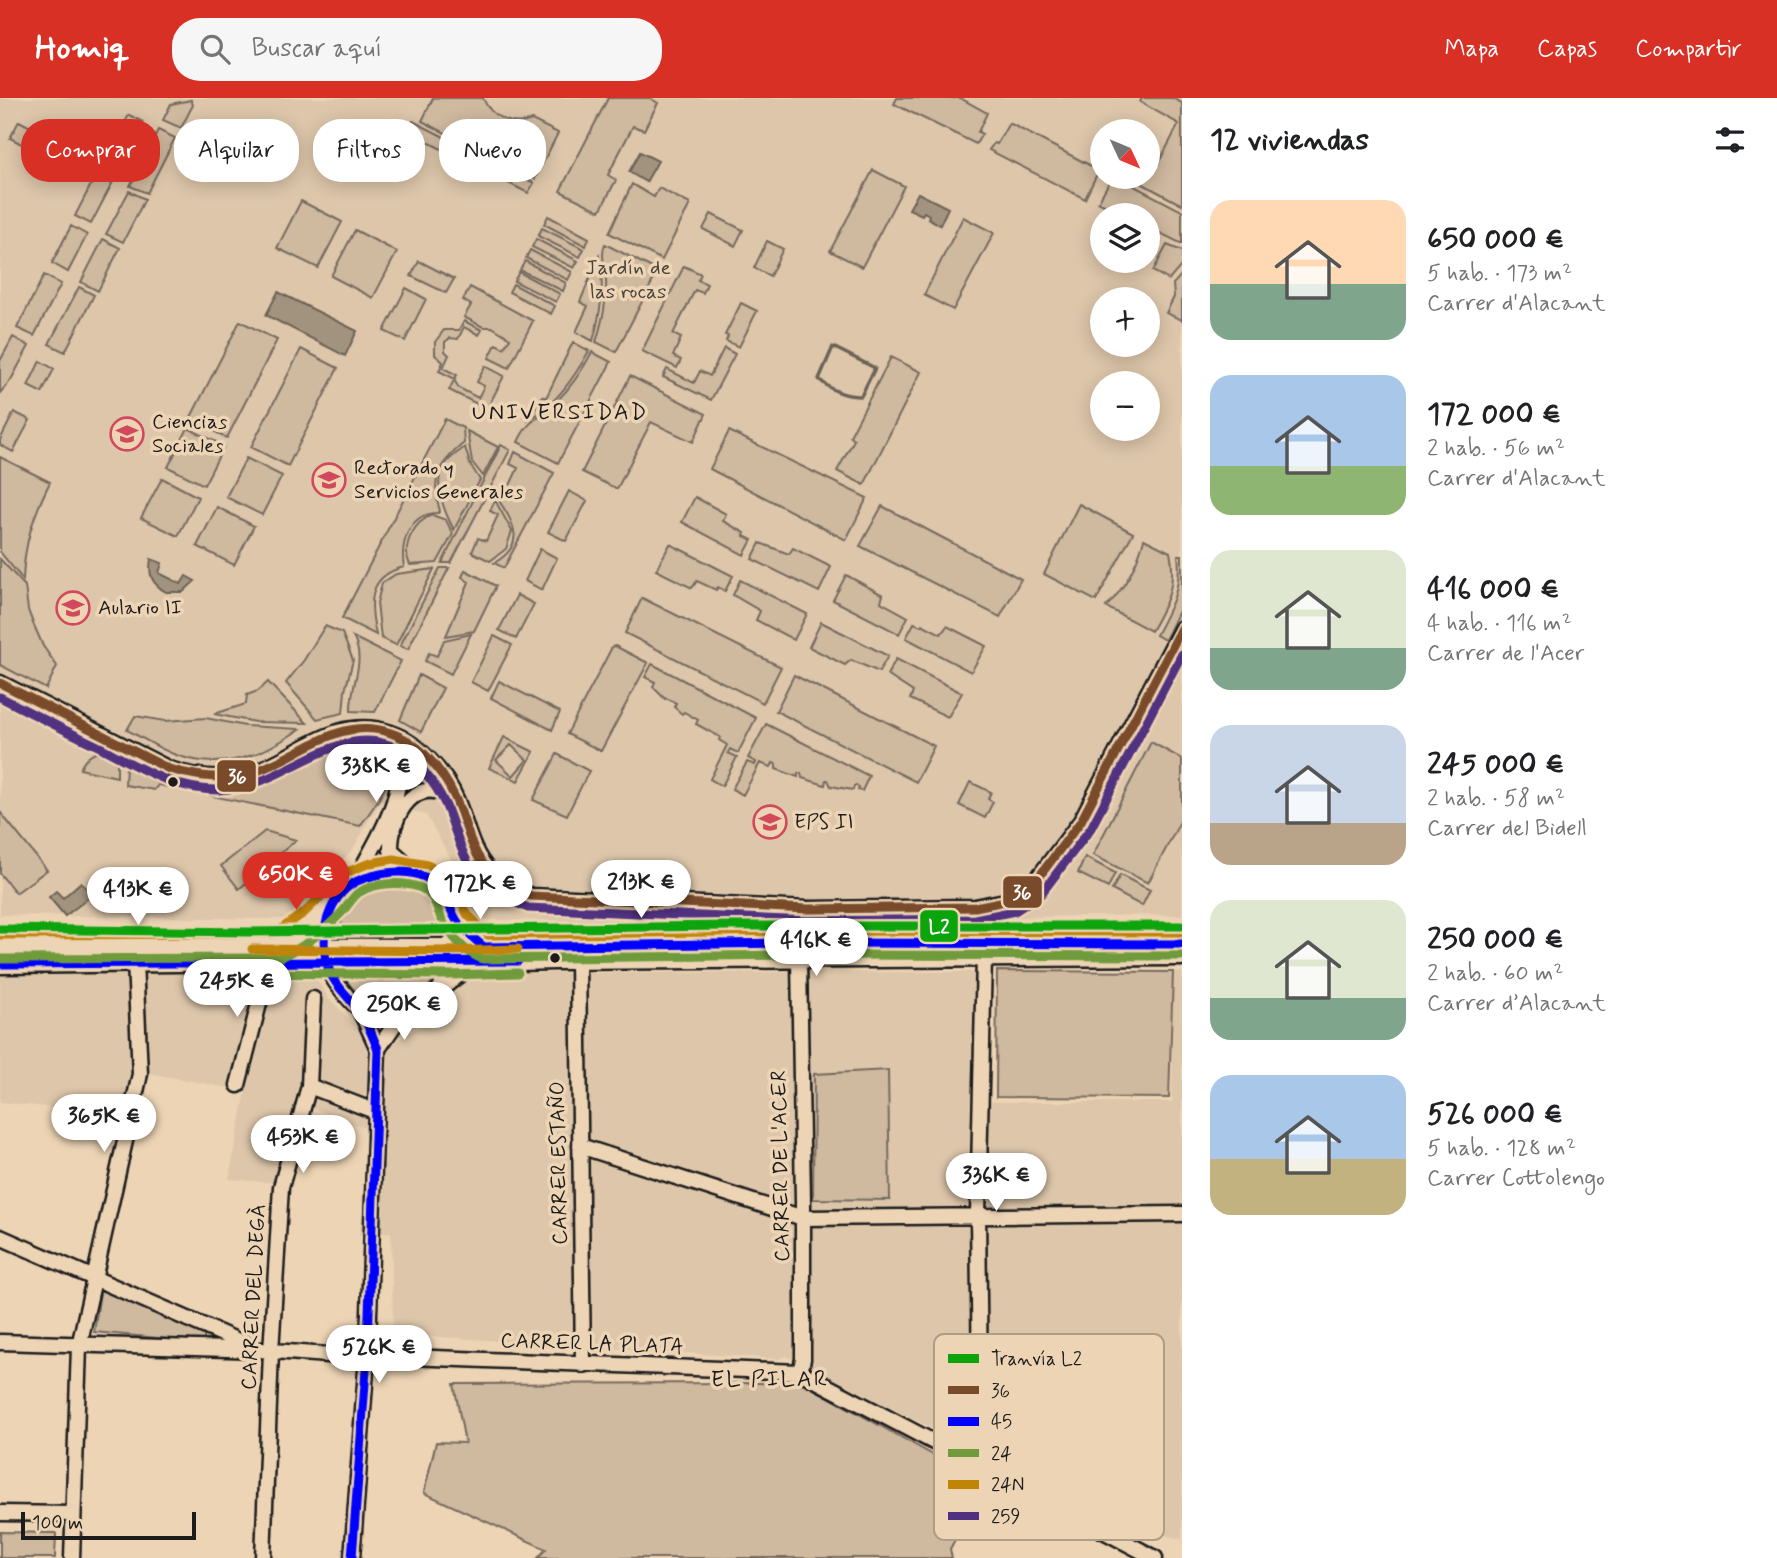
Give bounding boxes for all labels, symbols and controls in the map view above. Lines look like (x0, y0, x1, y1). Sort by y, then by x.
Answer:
search box (172, 18, 662, 81)
text: Homiq (35, 27, 130, 71)
icon: search (196, 30, 234, 68)
text: Buscar aquí (252, 32, 382, 66)
text: Mapa (1444, 34, 1499, 65)
text: Capas (1537, 34, 1597, 65)
text: Compartir (1635, 34, 1742, 65)
chip: Comprar (21, 119, 160, 182)
chip: Alquilar (174, 119, 299, 182)
chip: Filtros (313, 119, 425, 182)
chip: Nuevo (439, 119, 546, 182)
north arrow (1090, 119, 1160, 189)
map controls (1090, 119, 1160, 441)
text: 12 viviendas (1210, 121, 1369, 160)
icon: filters (1711, 121, 1749, 159)
button: layers (1090, 203, 1160, 273)
text: 650 000 € (1427, 220, 1564, 259)
icon: home (1266, 228, 1350, 312)
park label: Jardín de las rocas (585, 254, 671, 306)
text: 5 hab. · 173 m² (1427, 259, 1572, 289)
button: + (1090, 287, 1160, 357)
text: Carrer d'Alacant (1427, 289, 1605, 319)
button: − (1090, 371, 1160, 441)
text: 172 000 € (1427, 395, 1561, 434)
district label: UNIVERSIDAD (472, 398, 648, 428)
icon: home (1266, 403, 1350, 487)
place label: Ciencias Sociales (152, 408, 227, 460)
school or university icon: Ciencias Sociales (108, 415, 146, 453)
text: 2 hab. · 56 m² (1427, 434, 1565, 464)
place label: Rectorado y Servicios Generales (354, 454, 523, 506)
school or university icon: Rectorado y Servicios Generales (310, 461, 348, 499)
text: Carrer d'Alacant (1427, 464, 1605, 494)
text: 416 000 € (1427, 570, 1559, 609)
icon: home (1266, 578, 1350, 662)
school or university icon: Aulario II (54, 589, 92, 627)
place label: Aulario II (98, 594, 182, 622)
text: 4 hab. · 116 m² (1427, 609, 1572, 639)
text: Carrer de l'Acer (1427, 639, 1584, 669)
pin: 338K € (319, 744, 433, 804)
text: 245 000 € (1427, 745, 1564, 784)
text: 338K € (341, 752, 411, 782)
icon: home (1266, 753, 1350, 837)
line badge: 36 (216, 759, 257, 793)
text: 36 (227, 765, 247, 790)
unlabelled marker (166, 775, 180, 789)
text: 2 hab. · 58 m² (1427, 784, 1565, 814)
school or university icon: EPS II (751, 803, 789, 841)
place label: EPS II (794, 808, 854, 836)
text: Carrer del Bidell (1427, 814, 1587, 844)
pin: 650K € (239, 852, 353, 912)
text: 650K € (258, 860, 334, 890)
pin: 213K € (584, 860, 698, 920)
pin: 172K € (423, 862, 537, 921)
pin: 413K € (81, 868, 195, 927)
text: 213K € (607, 868, 675, 898)
text: 172K € (443, 869, 517, 899)
text: 413K € (103, 875, 173, 905)
line badge: 36 (1002, 875, 1043, 909)
text: 36 (1012, 881, 1032, 906)
line badge: L2 (919, 909, 959, 943)
text: L2 (928, 915, 950, 940)
pin: 416K € (759, 918, 873, 978)
text: 250 000 € (1427, 920, 1564, 959)
text: 416K € (780, 926, 852, 956)
icon: home (1266, 928, 1350, 1012)
unlabelled marker (548, 951, 562, 965)
text: 2 hab. · 60 m² (1427, 959, 1563, 989)
pin: 245K € (180, 960, 294, 1019)
text: 245K € (199, 967, 275, 997)
pin: 250K € (347, 982, 461, 1042)
text: Carrer d’Alacant (1427, 989, 1606, 1019)
text: 250K € (367, 990, 441, 1020)
street label: CARRER DE L'ACER (765, 1070, 797, 1262)
street label: CARRER ESTAÑO (544, 1081, 574, 1245)
pin: 365K € (47, 1094, 161, 1154)
text: 526 000 € (1427, 1095, 1563, 1134)
text: 365K € (67, 1102, 141, 1132)
icon: home (1266, 1103, 1350, 1187)
pin: 453K € (246, 1116, 360, 1175)
text: 453K € (267, 1123, 339, 1153)
text: 5 hab. · 128 m² (1427, 1134, 1576, 1164)
pin: 336K € (939, 1154, 1053, 1213)
text: 336K € (962, 1161, 1030, 1191)
text: Carrer Cottolengo (1427, 1164, 1605, 1194)
street label: CARRER DEL DEGÀ (235, 1203, 273, 1391)
pin: 526K € (322, 1326, 436, 1385)
street label: CARRER LA PLATA (500, 1327, 684, 1361)
text: 526K € (342, 1333, 416, 1363)
legend (934, 1334, 1164, 1540)
text: Tranvía L2 (991, 1347, 1082, 1372)
district label: EL PILAR (711, 1365, 829, 1395)
text: 36 (991, 1379, 1010, 1404)
text: 45 (991, 1410, 1012, 1435)
text: 24 (991, 1442, 1012, 1467)
text: 24N (991, 1473, 1025, 1498)
text: 259 (991, 1505, 1020, 1530)
scale bar (21, 1509, 196, 1541)
text: 100 m (32, 1511, 83, 1536)

